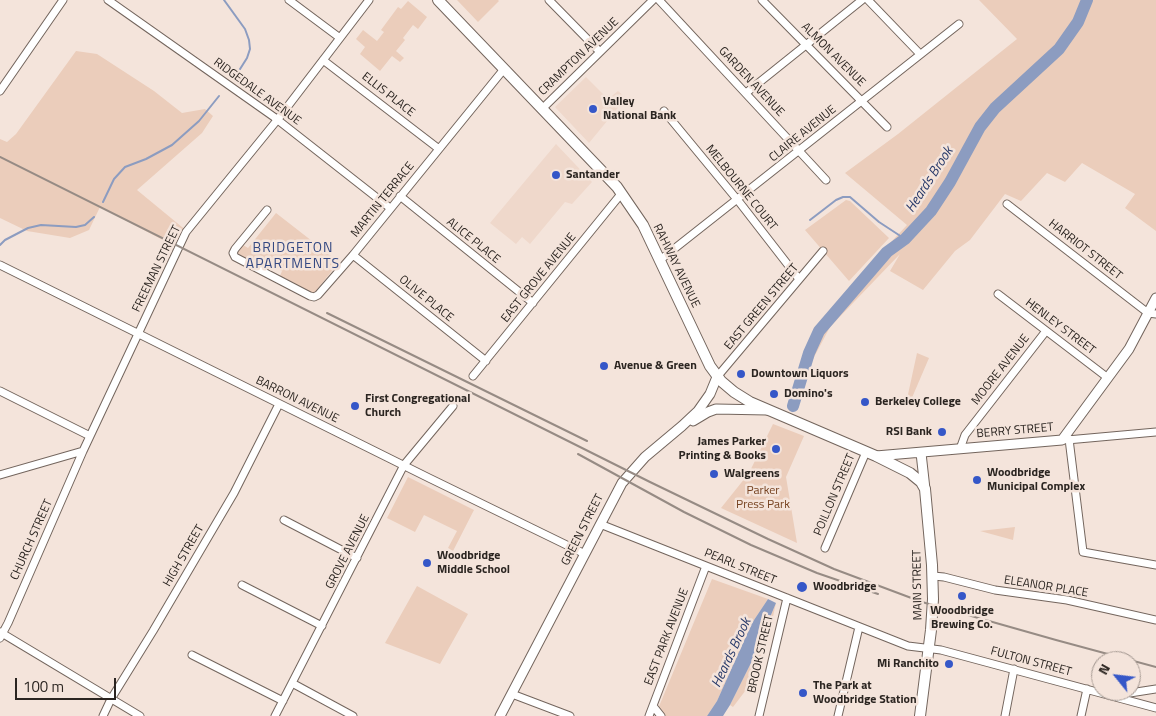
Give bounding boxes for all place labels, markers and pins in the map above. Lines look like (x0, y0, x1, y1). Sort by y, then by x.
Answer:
place label: Valley National Bank (603, 95, 676, 123)
marker: Valley National Bank (587, 103, 599, 115)
place label: Santander (566, 168, 620, 182)
marker: Santander (550, 169, 562, 181)
place label: Avenue & Green (614, 359, 697, 373)
marker: Avenue & Green (598, 360, 610, 372)
place label: Downtown Liquors (751, 367, 849, 381)
marker: Downtown Liquors (735, 368, 747, 380)
place label: Domino's (784, 387, 833, 401)
marker: Domino's (768, 388, 780, 400)
place label: First Congregational Church (365, 392, 470, 420)
place label: Berkeley College (875, 395, 961, 409)
marker: Berkeley College (859, 396, 871, 408)
marker: First Congregational Church (349, 400, 361, 412)
place label: RSI Bank (886, 425, 932, 439)
marker: RSI Bank (936, 426, 948, 438)
place label: James Parker Printing & Books (679, 435, 766, 463)
marker: James Parker Printing & Books (770, 443, 782, 455)
place label: Woodbridge Municipal Complex (987, 466, 1085, 494)
place label: Walgreens (724, 467, 780, 481)
marker: Walgreens (708, 468, 720, 480)
marker: Woodbridge Municipal Complex (971, 474, 983, 486)
place label: Woodbridge Middle School (437, 549, 510, 577)
marker: Woodbridge Middle School (421, 557, 433, 569)
marker: Woodbridge (795, 580, 809, 594)
place label: Woodbridge (813, 580, 876, 594)
marker: Woodbridge Brewing Co. (956, 590, 968, 602)
place label: Woodbridge Brewing Co. (930, 604, 994, 632)
place label: Mi Ranchito (877, 657, 939, 671)
marker: Mi Ranchito (943, 658, 955, 670)
place label: The Park at Woodbridge Station (813, 679, 917, 707)
marker: The Park at Woodbridge Station (797, 687, 809, 699)

